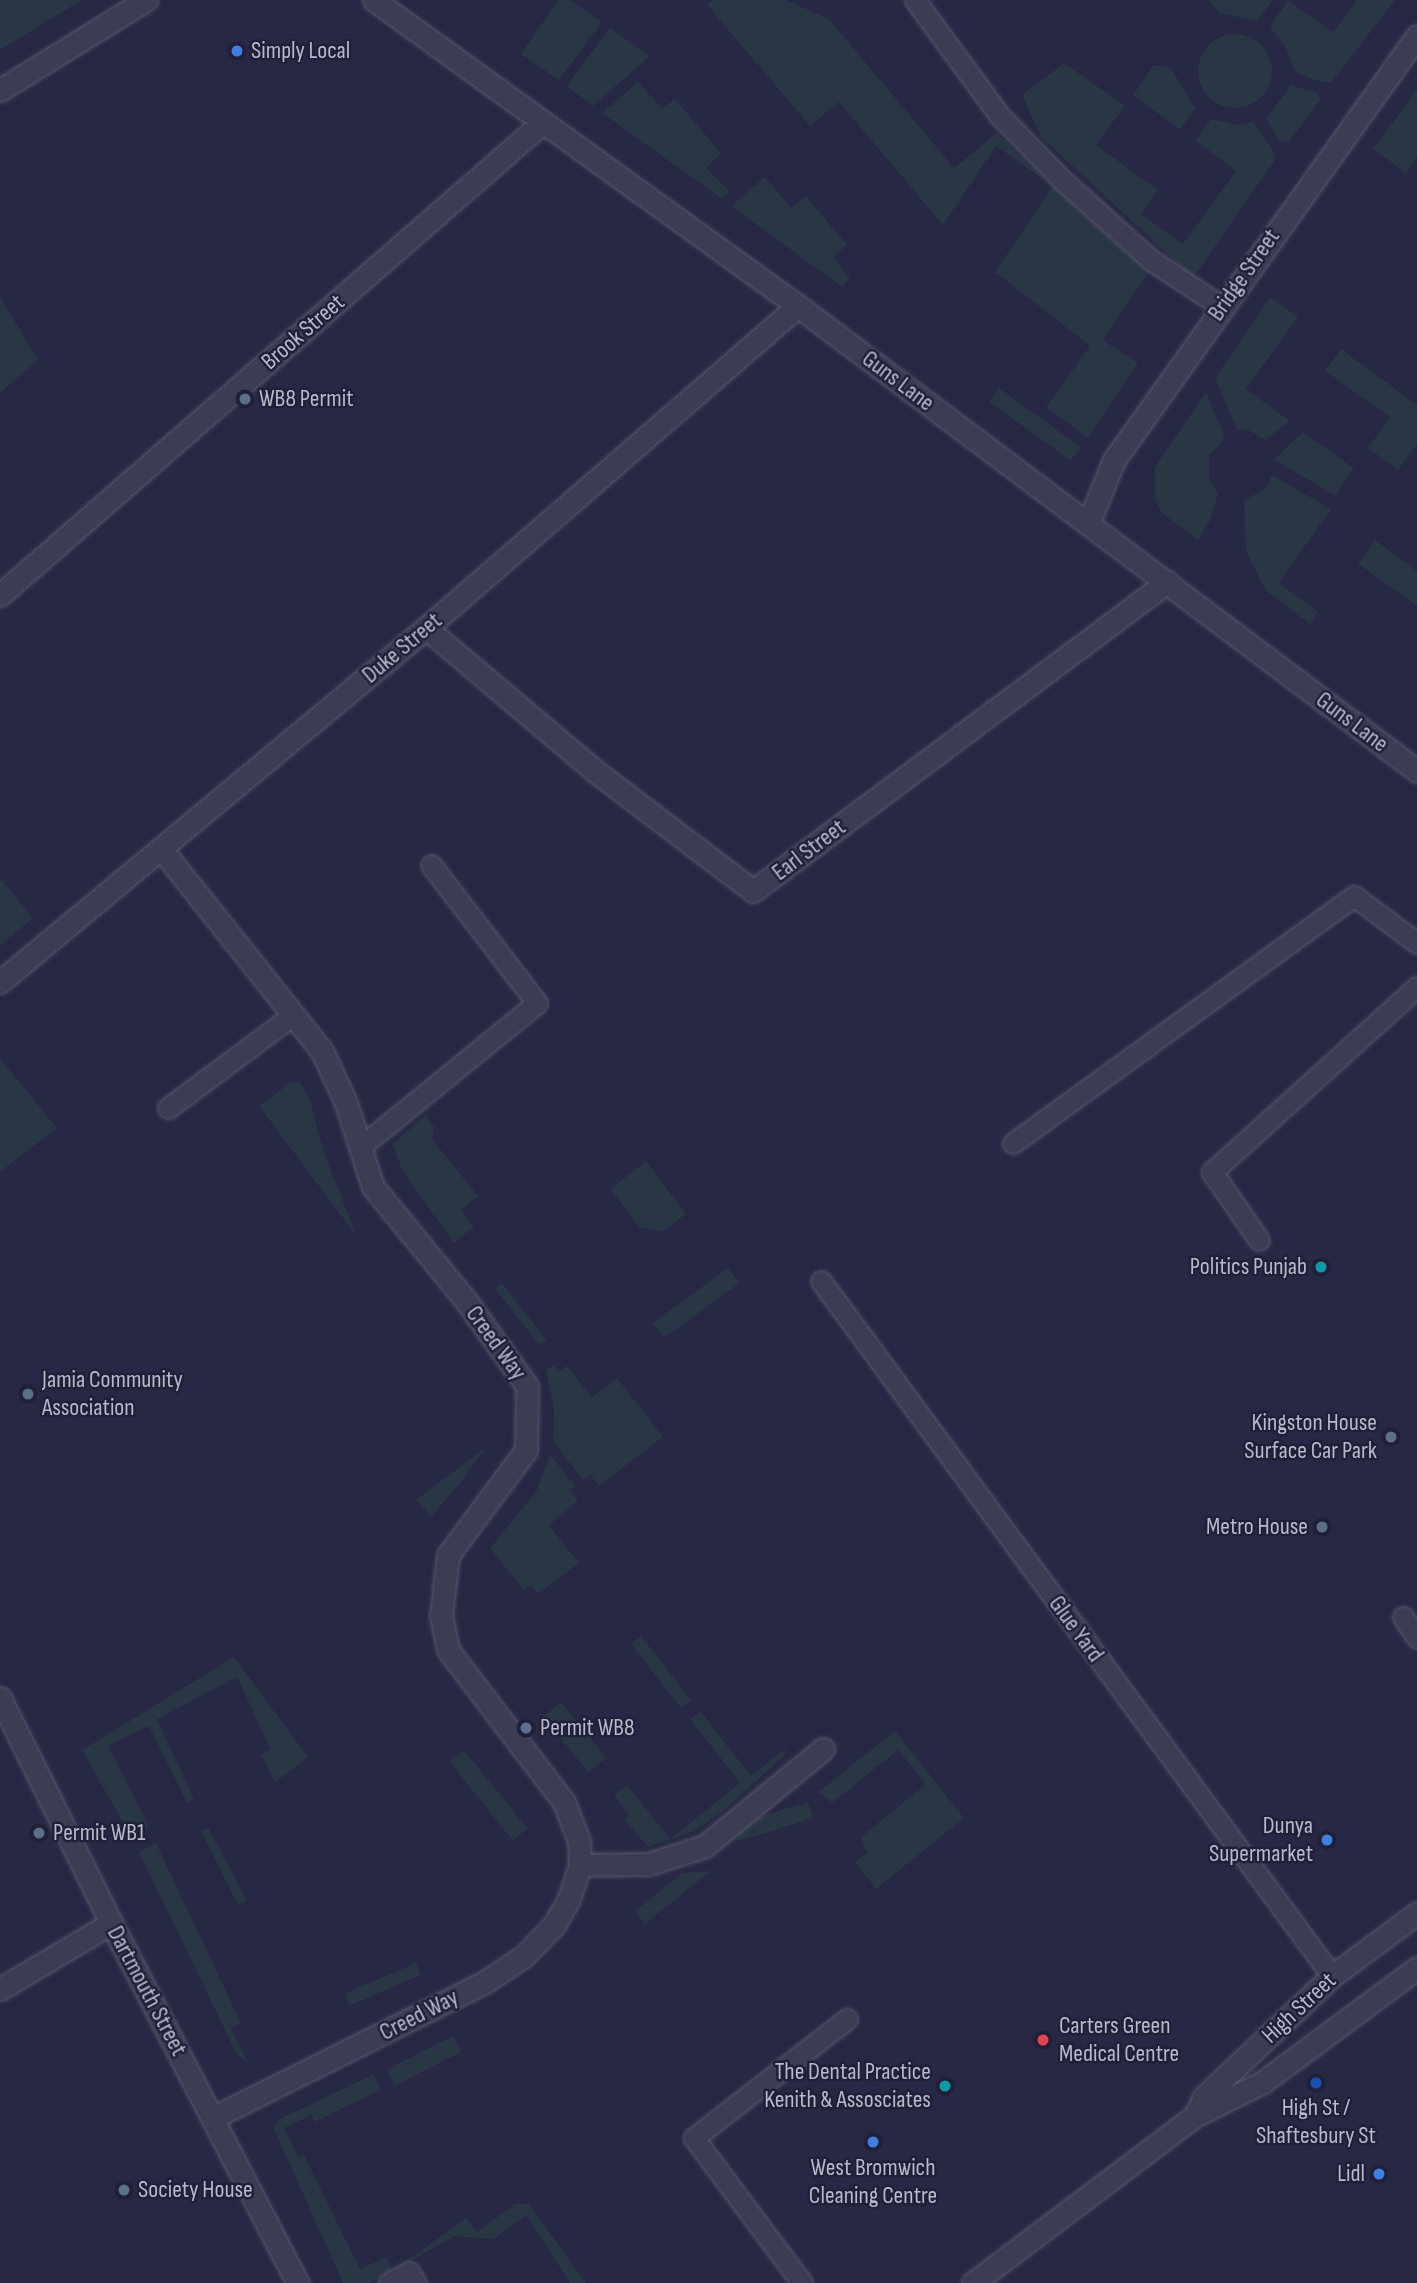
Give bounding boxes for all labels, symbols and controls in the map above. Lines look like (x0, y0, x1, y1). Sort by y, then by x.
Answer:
place label: Simply Local (251, 37, 350, 65)
marker: Simply Local (229, 43, 245, 59)
street label: Bridge Street (1202, 223, 1286, 327)
street label: Brook Street (256, 288, 350, 376)
street label: Guns Lane (856, 345, 940, 417)
place label: WB8 Permit (259, 385, 354, 413)
marker: WB8 Permit (237, 391, 253, 407)
street label: Duke Street (356, 607, 448, 689)
street label: Guns Lane (1310, 686, 1394, 758)
street label: Earl Street (767, 813, 851, 887)
place label: Politics Punjab (1190, 1253, 1307, 1281)
marker: Politics Punjab (1313, 1259, 1329, 1275)
street label: Creed Way (460, 1300, 532, 1386)
place label: Jamia Community Association (42, 1366, 183, 1422)
marker: Jamia Community Association (20, 1386, 36, 1402)
place label: Kingston House Surface Car Park (1244, 1409, 1377, 1465)
marker: Kingston House Surface Car Park (1383, 1429, 1399, 1445)
place label: Metro House (1206, 1513, 1308, 1541)
marker: Metro House (1314, 1519, 1330, 1535)
street label: Glue Yard (1042, 1590, 1110, 1668)
place label: Permit WB8 (540, 1714, 635, 1742)
marker: Permit WB8 (518, 1720, 534, 1736)
place label: Dunya Supermarket (1209, 1812, 1313, 1868)
place label: Permit WB1 (53, 1819, 145, 1847)
marker: Permit WB1 (31, 1825, 47, 1841)
marker: Dunya Supermarket (1319, 1832, 1335, 1848)
street label: Dartmouth Street (101, 1921, 193, 2061)
street label: High Street (1256, 1966, 1342, 2050)
street label: Creed Way (375, 1983, 463, 2047)
place label: Carters Green Medical Centre (1059, 2012, 1179, 2068)
marker: Carters Green Medical Centre (1033, 2030, 1053, 2050)
place label: The Dental Practice Kenith & Assosciates (764, 2058, 931, 2114)
marker: High St / Shaftesbury St (1308, 2075, 1324, 2091)
marker: The Dental Practice Kenith & Assosciates (937, 2078, 953, 2094)
place label: High St / Shaftesbury St (1256, 2094, 1376, 2150)
marker: West Bromwich Cleaning Centre (865, 2134, 881, 2150)
place label: West Bromwich Cleaning Centre (809, 2154, 937, 2210)
place label: Lidl (1337, 2160, 1365, 2188)
marker: Lidl (1371, 2166, 1387, 2182)
place label: Society House (138, 2176, 253, 2204)
marker: Society House (116, 2182, 132, 2198)

